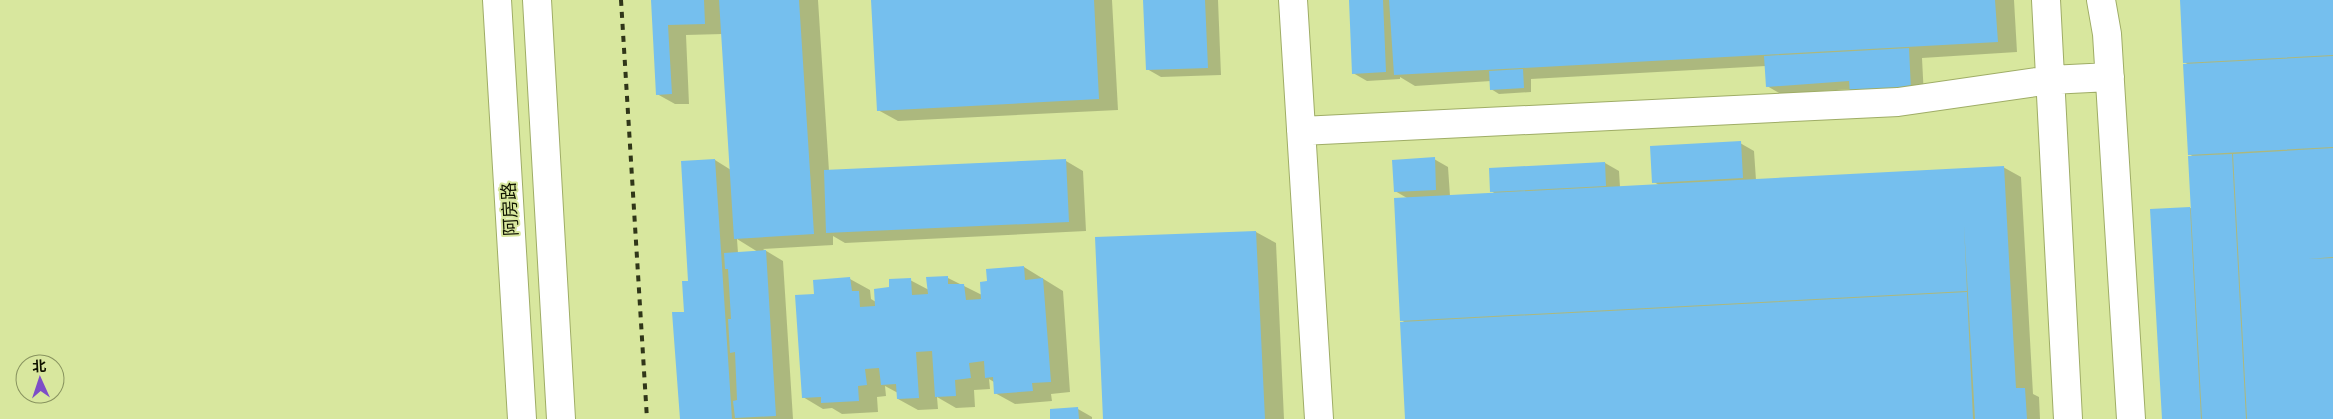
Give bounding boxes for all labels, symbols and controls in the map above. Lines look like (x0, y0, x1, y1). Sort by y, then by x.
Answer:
street label: 阿房路 (496, 181, 522, 237)
north arrow (15, 354, 65, 404)
text: 北 (32, 356, 47, 375)

